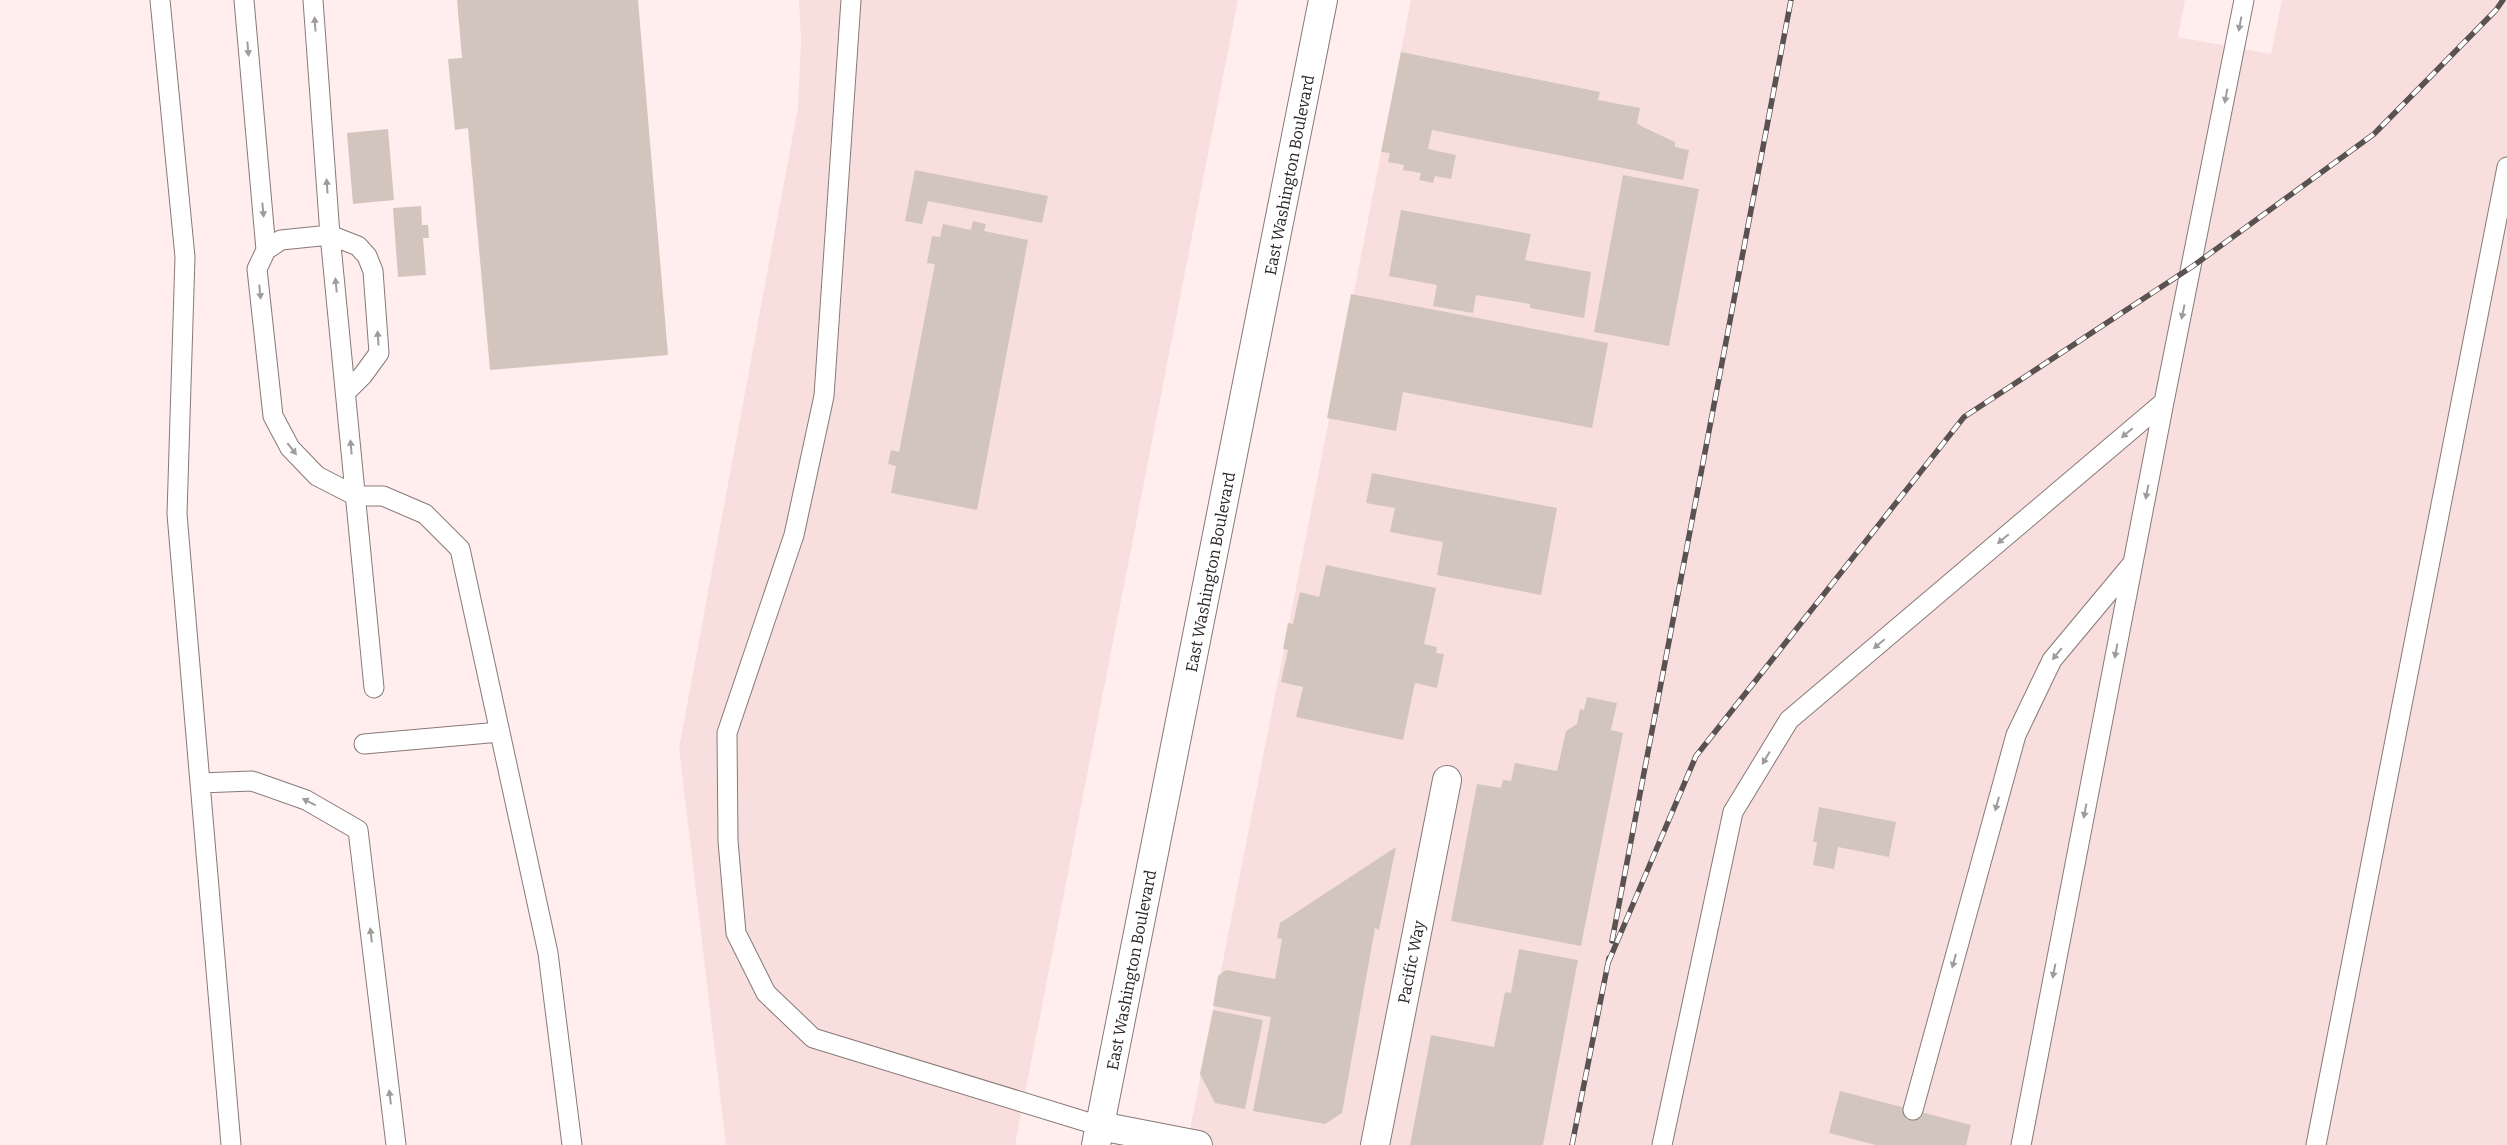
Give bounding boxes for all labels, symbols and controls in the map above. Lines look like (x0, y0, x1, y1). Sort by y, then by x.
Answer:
one-way arrow (311, 16, 319, 32)
one-way arrow (2235, 16, 2243, 32)
one-way arrow (245, 41, 253, 57)
street label: East Washington Boulevard (1261, 73, 1318, 277)
one-way arrow (2222, 88, 2230, 104)
one-way arrow (323, 178, 331, 194)
one-way arrow (259, 203, 267, 219)
one-way arrow (331, 277, 339, 293)
one-way arrow (256, 284, 264, 300)
one-way arrow (2179, 305, 2187, 320)
one-way arrow (374, 329, 382, 345)
one-way arrow (2120, 428, 2133, 439)
one-way arrow (347, 439, 355, 455)
one-way arrow (286, 442, 297, 455)
street label: East Washington Boulevard (1182, 470, 1239, 674)
one-way arrow (2142, 484, 2150, 500)
one-way arrow (1997, 533, 2010, 544)
one-way arrow (1873, 638, 1886, 649)
one-way arrow (2111, 644, 2119, 660)
one-way arrow (2052, 647, 2063, 660)
one-way arrow (1761, 751, 1770, 764)
one-way arrow (1993, 796, 2001, 812)
one-way arrow (302, 798, 316, 806)
one-way arrow (2081, 803, 2089, 819)
street label: East Washington Boulevard (1103, 868, 1160, 1072)
street label: Pacific Way (1394, 918, 1429, 1005)
one-way arrow (367, 927, 375, 943)
one-way arrow (1950, 953, 1958, 968)
one-way arrow (2050, 963, 2058, 979)
one-way arrow (386, 1088, 394, 1104)

